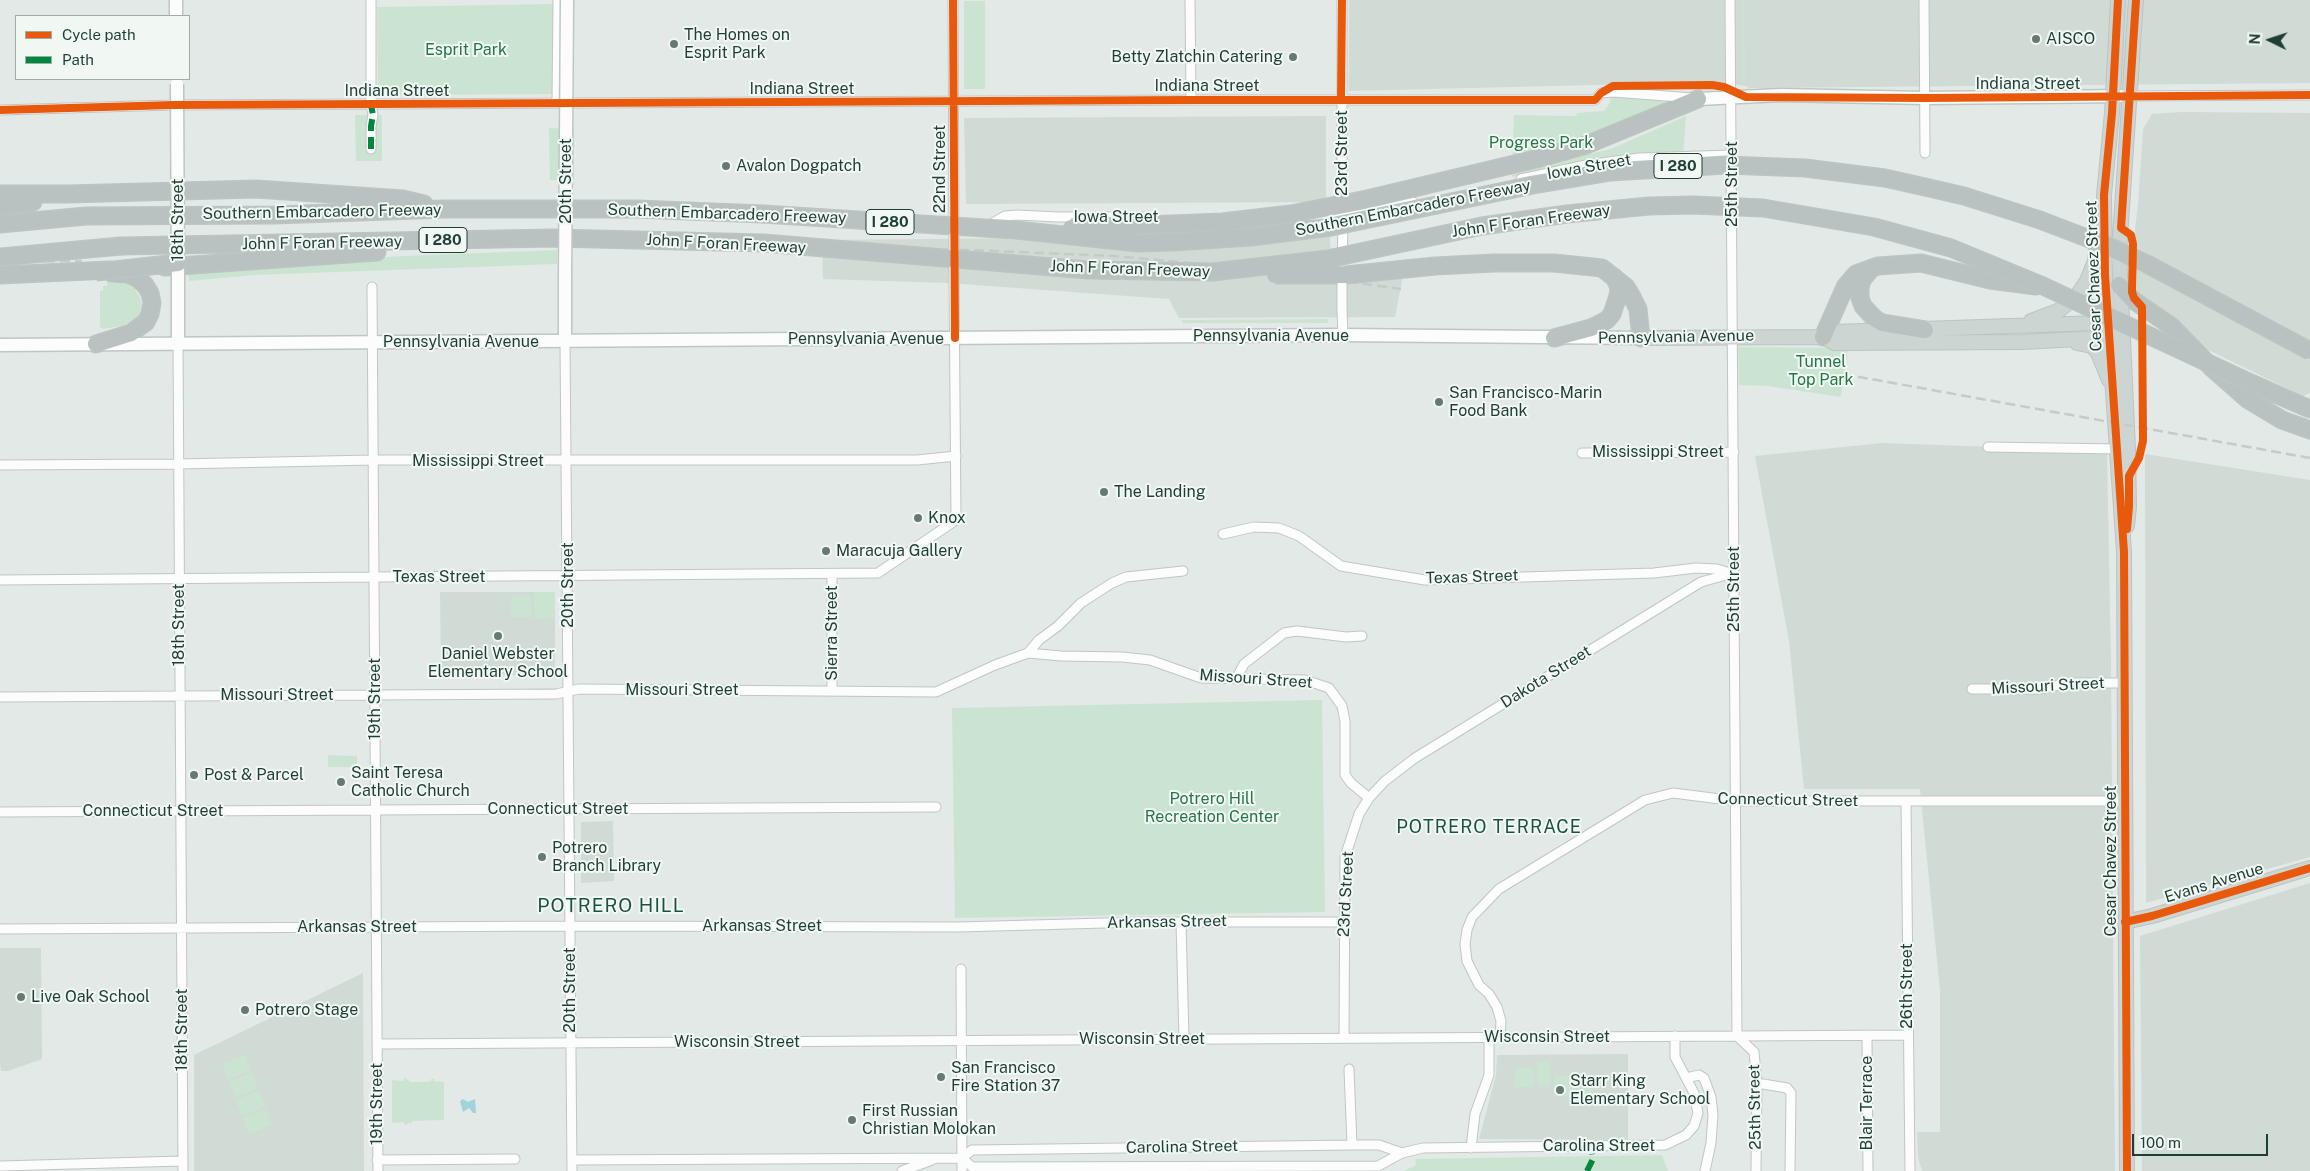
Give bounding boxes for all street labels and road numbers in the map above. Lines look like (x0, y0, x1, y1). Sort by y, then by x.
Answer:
street label: Indiana Street (1976, 74, 2080, 94)
street label: Indiana Street (1155, 76, 1259, 96)
street label: Indiana Street (750, 79, 854, 99)
street label: Indiana Street (345, 81, 449, 101)
street label: 23rd Street (1332, 110, 1352, 196)
street label: 22nd Street (930, 125, 950, 213)
street label: 20th Street (556, 138, 576, 224)
street label: 25th Street (1722, 141, 1742, 227)
street label: Iowa Street (1545, 150, 1633, 184)
road number: I 280 (1654, 154, 1702, 178)
street label: Southern Embarcadero Freeway (1294, 176, 1532, 240)
street label: 18th Street (168, 179, 188, 261)
street label: Southern Embarcadero Freeway (202, 200, 442, 224)
street label: Southern Embarcadero Freeway (607, 200, 847, 228)
street label: John F Foran Freeway (1450, 200, 1612, 242)
street label: Cesar Chavez Street (2082, 200, 2106, 352)
street label: Iowa Street (1073, 207, 1159, 227)
road number: I 280 (866, 210, 914, 234)
road number: I 280 (419, 228, 467, 252)
street label: John F Foran Freeway (645, 230, 807, 258)
street label: John F Foran Freeway (242, 232, 402, 254)
street label: John F Foran Freeway (1050, 257, 1210, 281)
street label: Pennsylvania Avenue (1193, 326, 1349, 346)
street label: Pennsylvania Avenue (1598, 326, 1754, 348)
street label: Pennsylvania Avenue (788, 329, 944, 349)
street label: Pennsylvania Avenue (383, 332, 539, 352)
street label: Mississippi Street (1592, 442, 1724, 462)
street label: Mississippi Street (412, 451, 544, 471)
street label: 20th Street (558, 542, 578, 628)
street label: 25th Street (1724, 546, 1744, 632)
street label: Texas Street (1425, 566, 1519, 588)
street label: Texas Street (392, 567, 486, 587)
street label: 18th Street (169, 584, 189, 666)
street label: Sierra Street (822, 585, 842, 681)
street label: Dakota Street (1497, 642, 1595, 712)
street label: 19th Street (365, 658, 385, 740)
street label: Missouri Street (1199, 665, 1313, 693)
street label: Missouri Street (1991, 673, 2105, 699)
street label: Missouri Street (625, 680, 739, 700)
street label: Missouri Street (220, 685, 334, 705)
street label: Cesar Chavez Street (2101, 785, 2121, 937)
street label: Connecticut Street (1717, 789, 1859, 811)
street label: Connecticut Street (488, 799, 628, 819)
street label: Connecticut Street (83, 801, 223, 821)
street label: 23rd Street (1334, 851, 1358, 937)
street label: Evans Avenue (2162, 859, 2266, 907)
street label: Arkansas Street (1107, 911, 1227, 933)
street label: Arkansas Street (702, 916, 822, 936)
street label: Arkansas Street (297, 917, 417, 937)
street label: 26th Street (1897, 943, 1917, 1029)
street label: 20th Street (560, 947, 580, 1033)
street label: 18th Street (172, 989, 192, 1071)
street label: Wisconsin Street (1484, 1027, 1610, 1047)
street label: Wisconsin Street (1079, 1029, 1205, 1049)
street label: Wisconsin Street (674, 1032, 800, 1052)
street label: Blair Terrace (1857, 1056, 1877, 1150)
street label: 19th Street (367, 1063, 387, 1145)
street label: 25th Street (1745, 1064, 1765, 1150)
street label: Carolina Street (1126, 1136, 1238, 1158)
street label: Carolina Street (1543, 1136, 1655, 1156)

